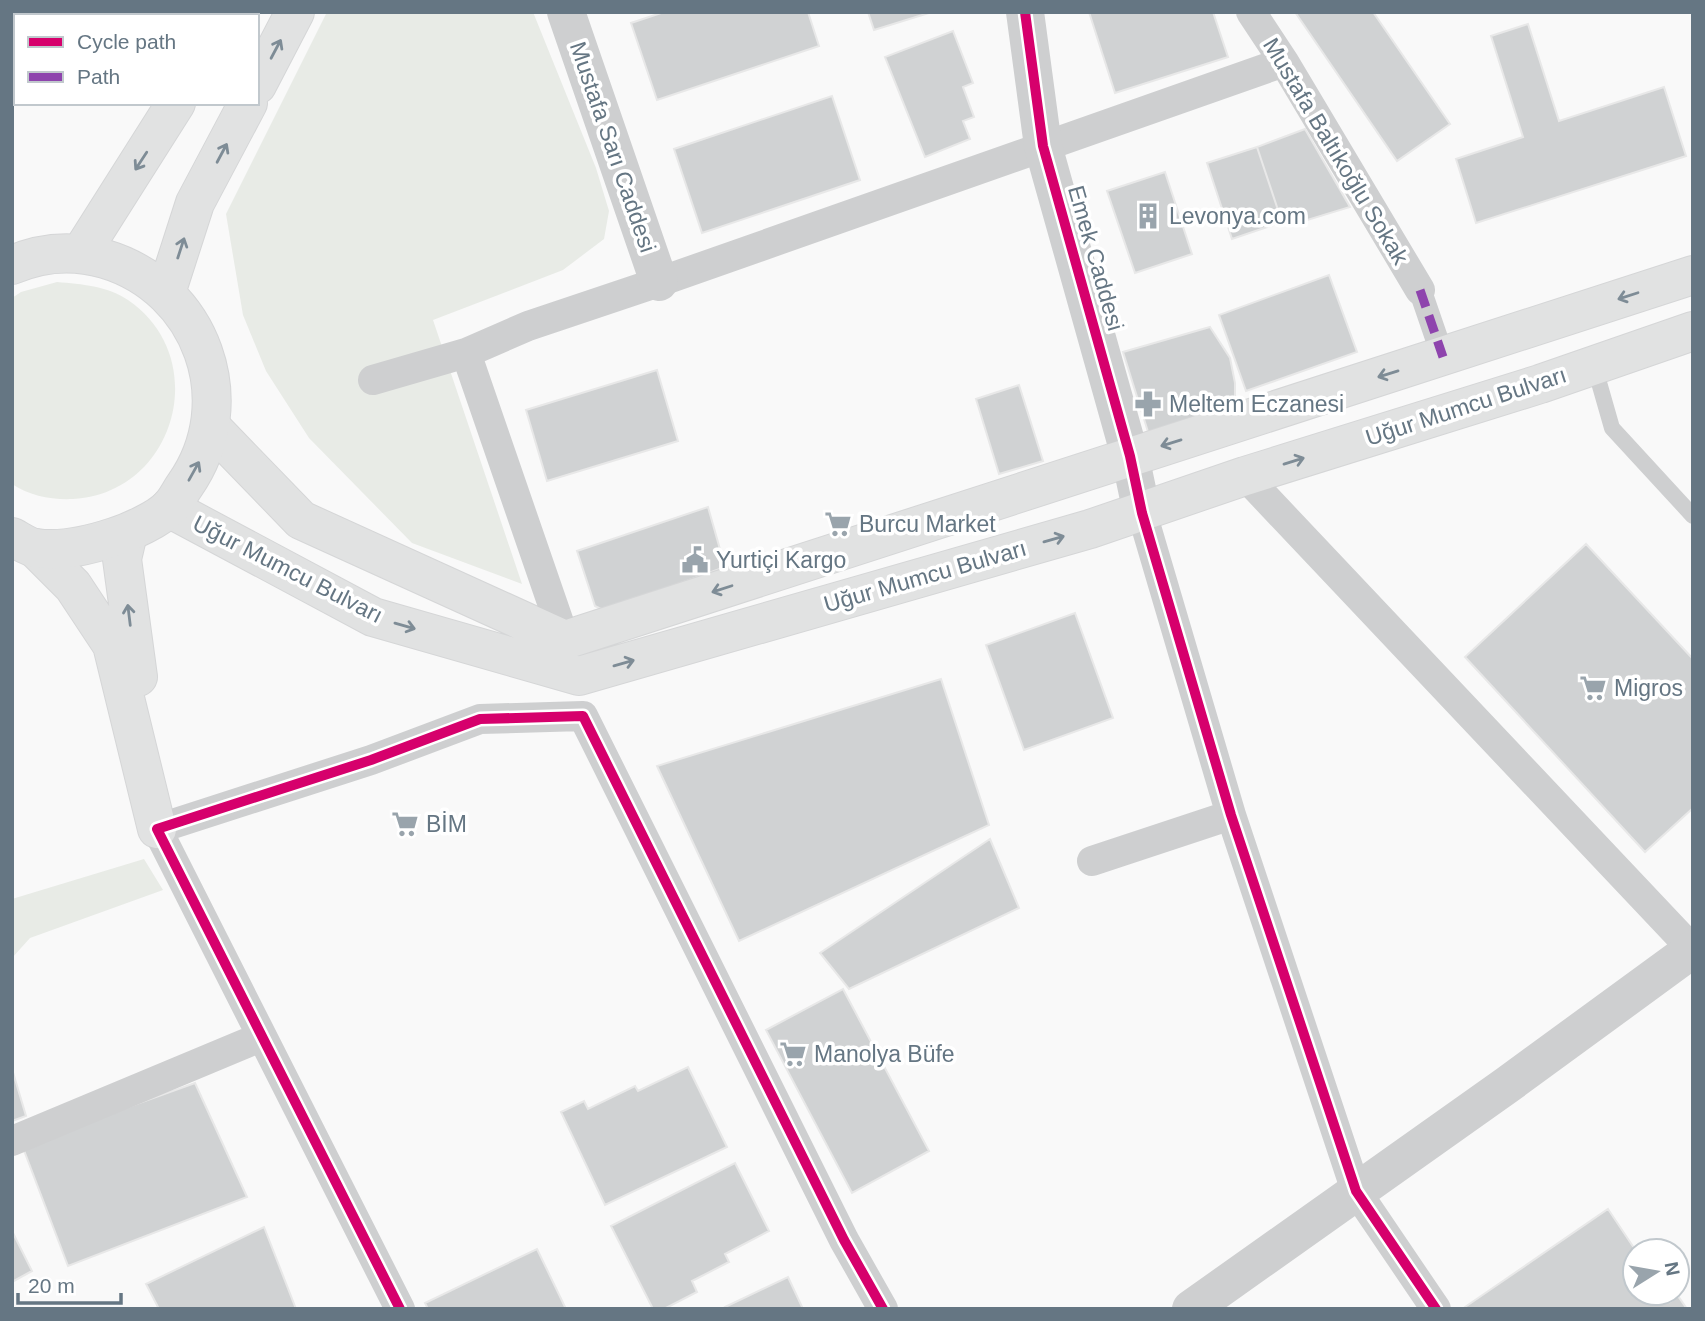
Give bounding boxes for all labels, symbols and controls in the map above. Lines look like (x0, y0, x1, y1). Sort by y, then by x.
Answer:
legend (14, 14, 259, 105)
text: Cycle path (77, 30, 176, 53)
street label: Mustafa Baltıkoğlu Sokak (1258, 33, 1414, 269)
street label: Mustafa Sarı Caddesi (565, 38, 661, 256)
one-way arrow (270, 39, 284, 60)
text: Path (77, 65, 120, 88)
one-way arrow (215, 143, 229, 164)
one-way arrow (133, 151, 147, 171)
street label: Emek Caddesi (1063, 183, 1129, 333)
building icon: Levonya.com (1133, 201, 1163, 231)
place label: Levonya.com (1169, 203, 1306, 229)
one-way arrow (176, 237, 188, 259)
one-way arrow (1617, 291, 1639, 304)
street label: Uğur Mumcu Bulvarı (1362, 361, 1570, 451)
one-way arrow (1378, 369, 1400, 382)
pharmacy icon: Meltem Eczanesi (1133, 389, 1163, 419)
place label: Meltem Eczanesi (1169, 391, 1344, 417)
one-way arrow (1161, 437, 1183, 450)
one-way arrow (1282, 454, 1304, 466)
one-way arrow (187, 461, 201, 481)
supermarket icon: Burcu Market (823, 509, 853, 539)
street label: Uğur Mumcu Bulvarı (189, 510, 387, 628)
place label: Burcu Market (859, 511, 996, 537)
one-way arrow (1043, 532, 1065, 545)
street label: Uğur Mumcu Bulvarı (821, 535, 1029, 617)
public building icon: Yurtiçi Kargo (680, 545, 710, 575)
place label: Yurtiçi Kargo (716, 547, 846, 573)
one-way arrow (711, 583, 733, 596)
one-way arrow (123, 604, 136, 627)
one-way arrow (393, 620, 416, 633)
one-way arrow (612, 656, 634, 669)
supermarket icon: Migros (1578, 673, 1608, 703)
place label: Migros (1614, 675, 1683, 701)
supermarket icon: BİM (390, 809, 420, 839)
place label: BİM (426, 811, 467, 837)
supermarket icon: Manolya Büfe (778, 1039, 808, 1069)
place label: Manolya Büfe (814, 1041, 955, 1067)
north arrow (1621, 1237, 1691, 1307)
text: N (1661, 1260, 1684, 1278)
scale bar (18, 1262, 121, 1306)
text: 20 m (28, 1274, 75, 1297)

